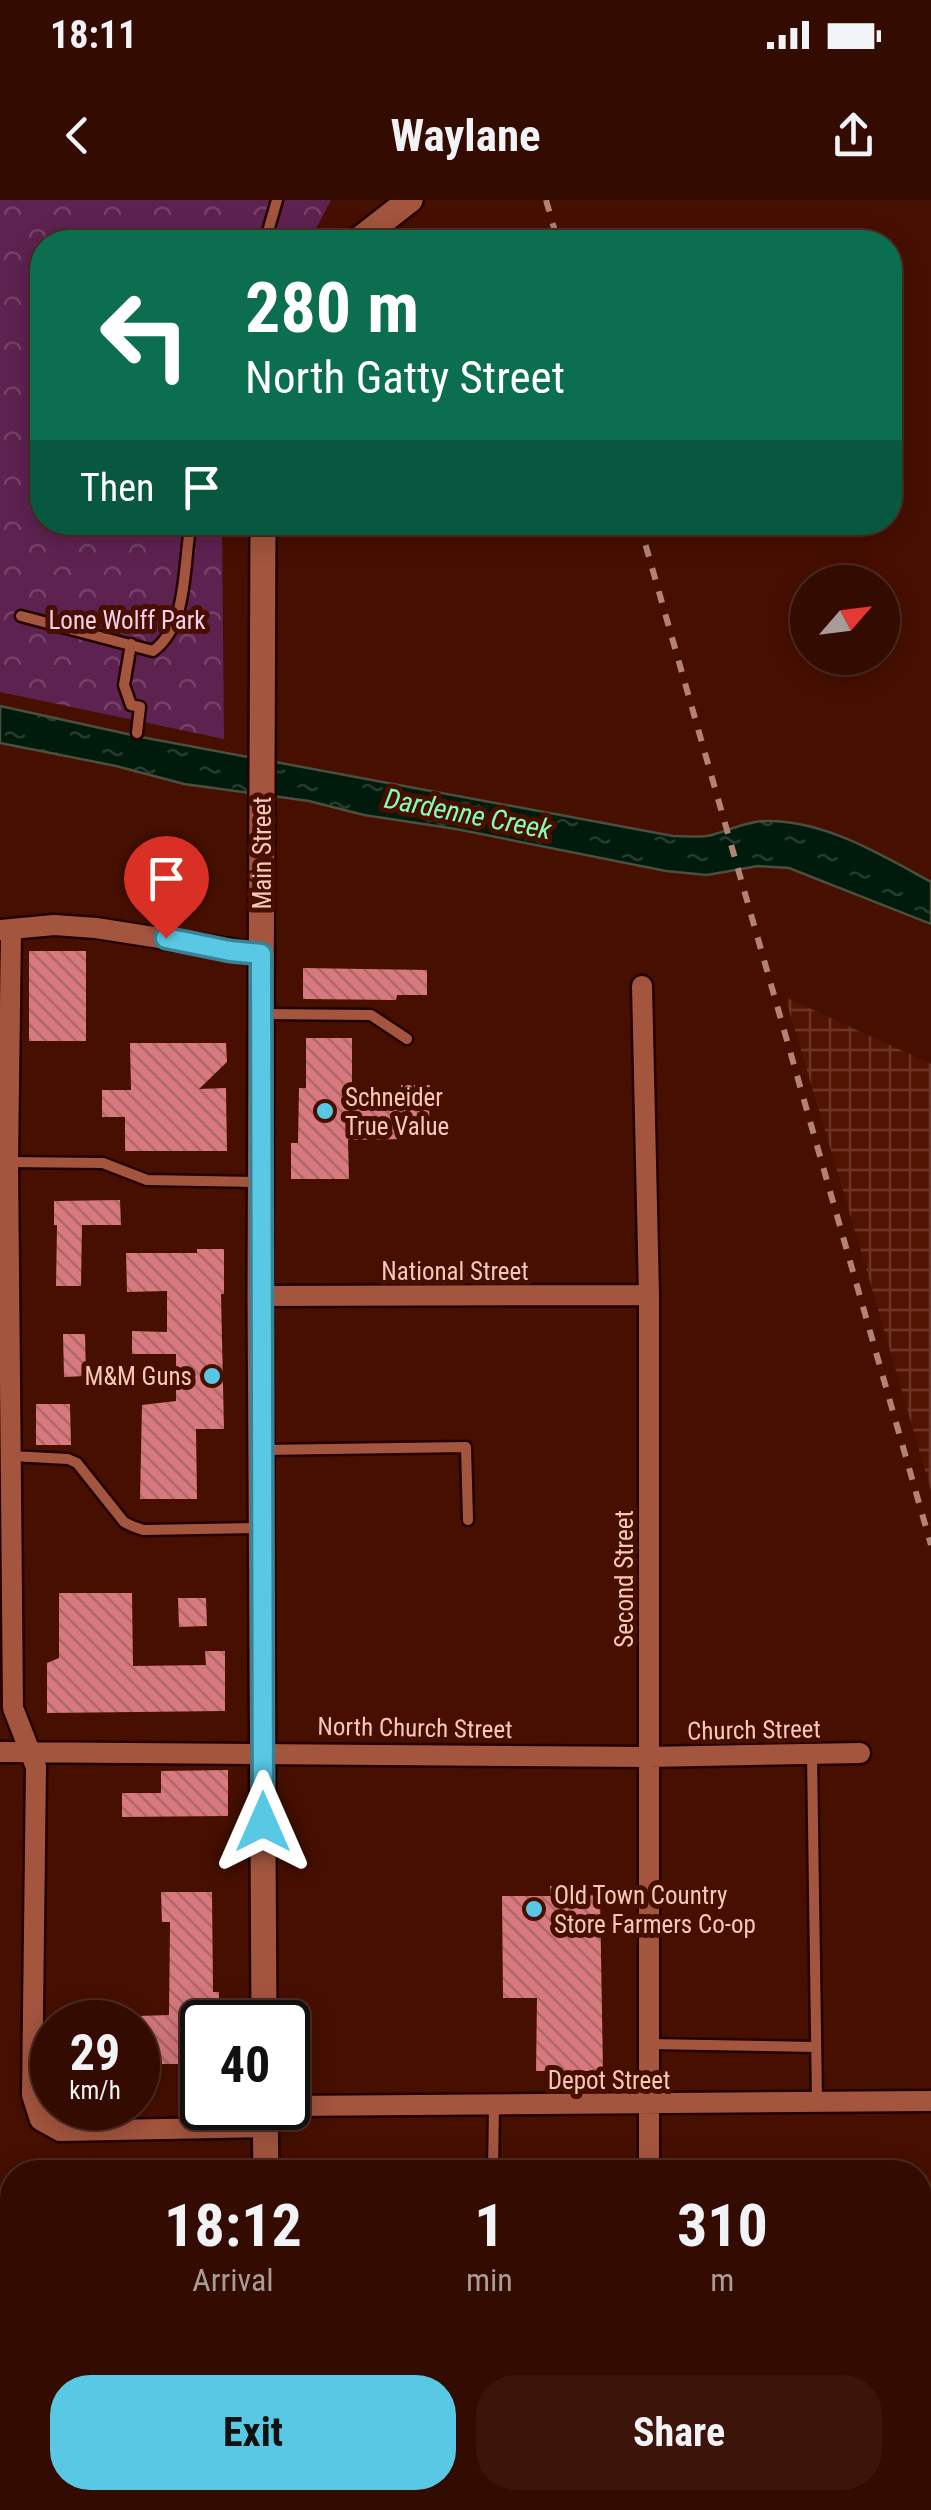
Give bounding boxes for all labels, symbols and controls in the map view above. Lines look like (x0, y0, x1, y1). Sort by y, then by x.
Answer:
text: 18:11 (50, 13, 137, 57)
icon: back (50, 108, 105, 163)
icon: share (826, 108, 881, 163)
text: Waylane (390, 109, 541, 162)
text: 280 m (245, 267, 419, 349)
icon: left (80, 270, 210, 400)
text: North Gatty Street (245, 351, 565, 404)
icon: arrive (174, 460, 229, 515)
text: Then (80, 466, 154, 510)
north arrow (790, 565, 900, 675)
map controls (790, 565, 900, 675)
park label: Lone Wolff Park (48, 606, 206, 635)
water label: Dardenne Creek (382, 782, 555, 846)
street label: Main Street (248, 796, 277, 910)
pin (124, 836, 209, 939)
icon: arrive (139, 851, 194, 906)
place label: Schneider True Value (345, 1083, 449, 1141)
marker: Schneider True Value (314, 1100, 336, 1122)
street label: National Street (381, 1257, 529, 1286)
place label: M&M Guns (85, 1362, 192, 1391)
marker: M&M Guns (201, 1365, 223, 1387)
street label: Second Street (610, 1510, 639, 1648)
street label: North Church Street (317, 1712, 513, 1744)
street label: Church Street (687, 1714, 821, 1746)
position arrow (211, 1770, 315, 1874)
place label: Old Town Country Store Farmers Co-op (554, 1881, 756, 1939)
marker: Old Town Country Store Farmers Co-op (523, 1898, 545, 1920)
speed limit sign: 40 (180, 2000, 310, 2130)
text: 29 (70, 2024, 120, 2082)
street label: Depot Street (548, 2066, 670, 2095)
text: km/h (69, 2076, 121, 2105)
text: 18:12 (164, 2190, 302, 2261)
text: 1 (474, 2190, 505, 2261)
text: 310 (677, 2190, 768, 2261)
text: Arrival (192, 2261, 274, 2299)
text: min (466, 2261, 513, 2299)
text: m (710, 2261, 734, 2299)
button: Exit (50, 2375, 456, 2490)
button: Share (476, 2375, 882, 2490)

